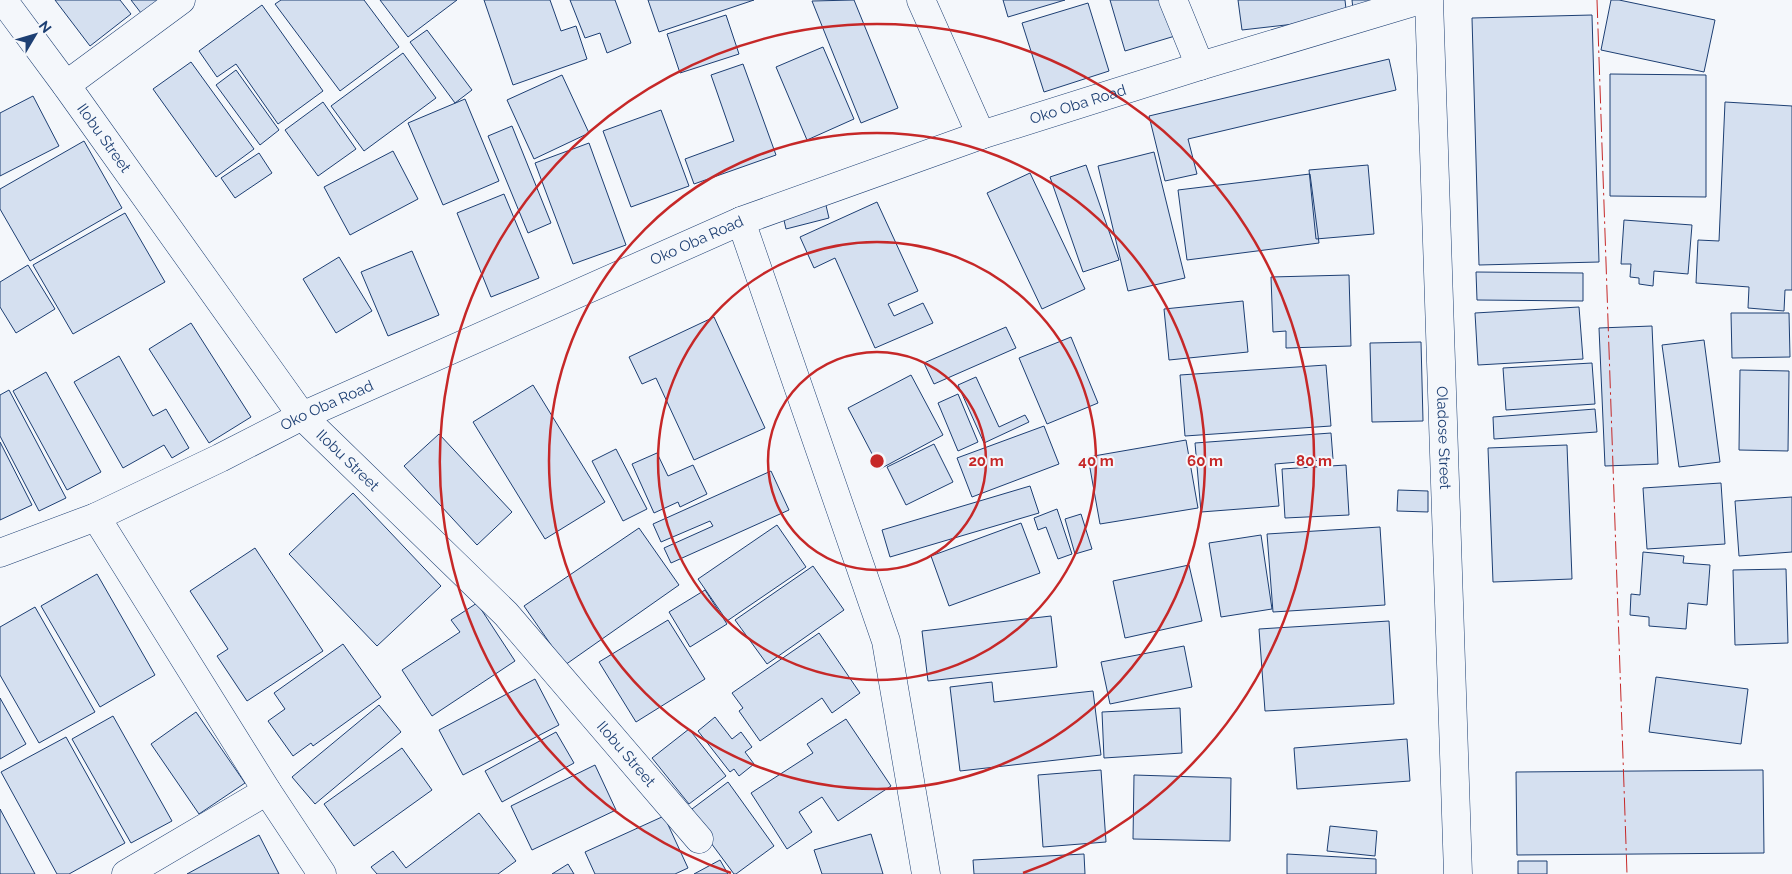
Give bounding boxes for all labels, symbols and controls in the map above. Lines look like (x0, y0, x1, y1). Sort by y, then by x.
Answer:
north arrow (10, 10, 60, 60)
text: N (36, 18, 55, 36)
street label: Oko Oba Road (1028, 81, 1128, 128)
street label: Ilobu Street (73, 100, 135, 176)
street label: Oko Oba Road (647, 212, 746, 269)
street label: Oko Oba Road (277, 376, 376, 435)
street label: Oladose Street (1433, 386, 1454, 490)
street label: Ilobu Street (313, 426, 383, 495)
centre of rings (868, 452, 886, 470)
text: 20 m (968, 452, 1004, 470)
text: 40 m (1078, 452, 1114, 470)
text: 60 m (1187, 452, 1223, 470)
text: 80 m (1296, 452, 1332, 470)
street label: Ilobu Street (593, 718, 659, 790)

